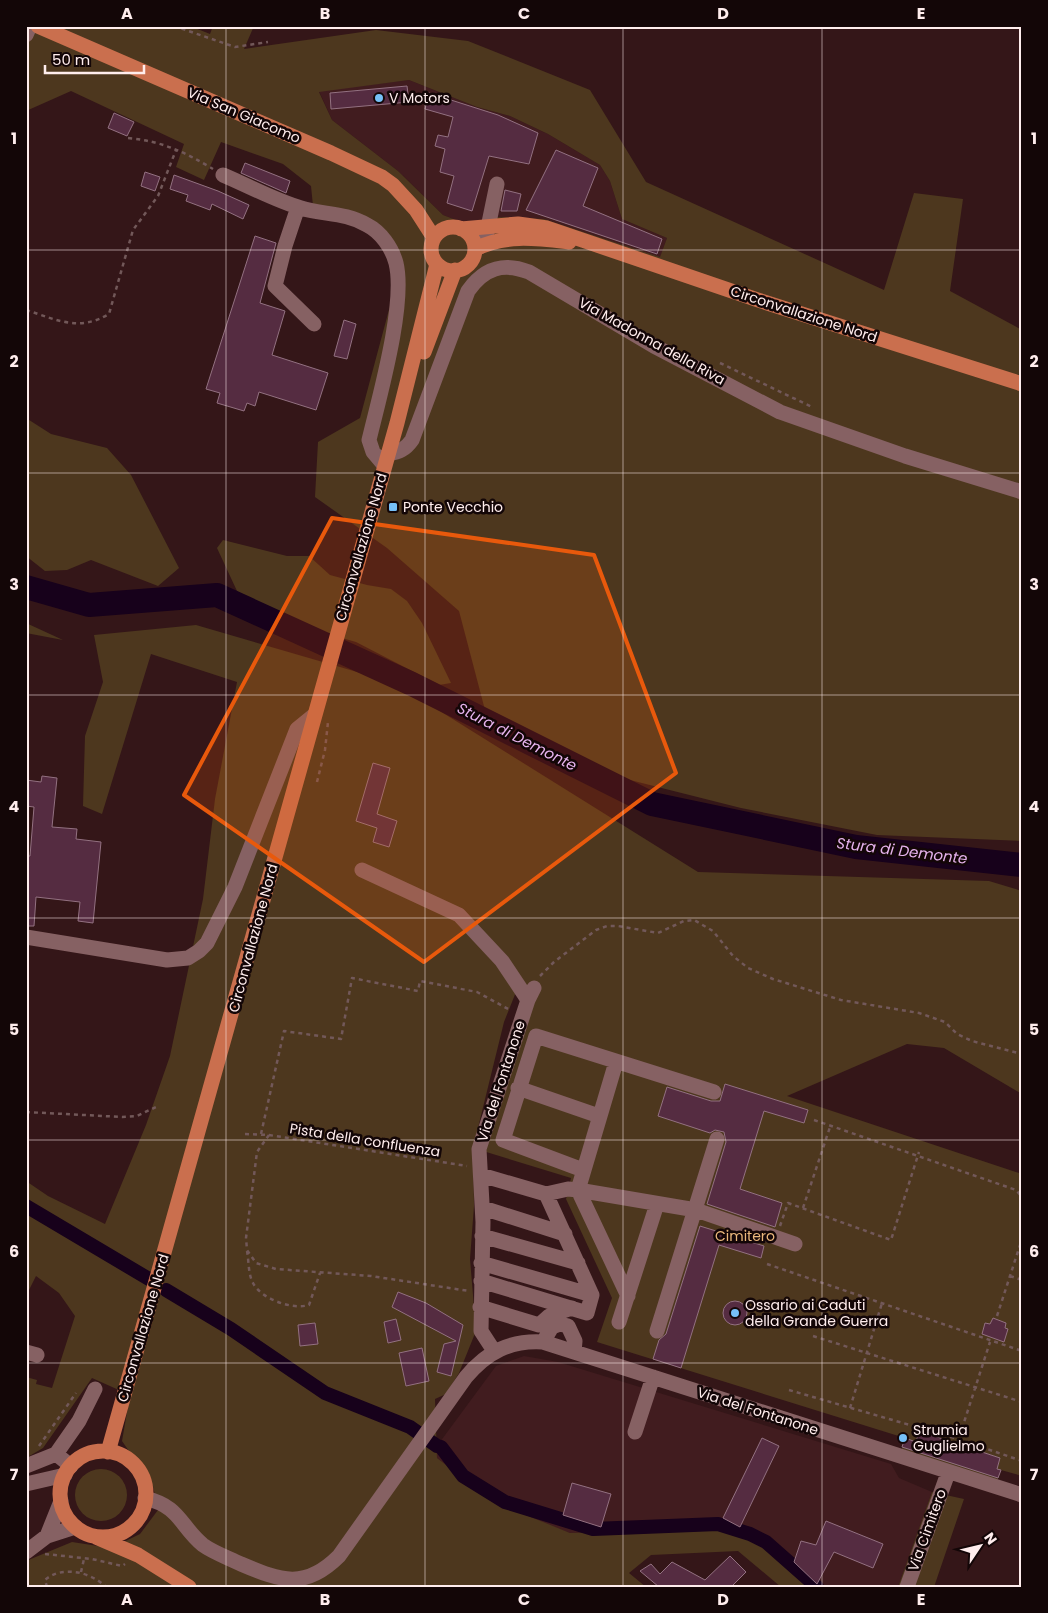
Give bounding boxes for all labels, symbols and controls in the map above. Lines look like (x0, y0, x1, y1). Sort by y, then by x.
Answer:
text: A (121, 2, 133, 25)
text: B (320, 2, 330, 25)
text: C (518, 2, 530, 25)
text: D (717, 2, 729, 25)
text: E (917, 2, 925, 25)
scale bar (45, 42, 144, 74)
text: 50 m (52, 49, 90, 70)
street label: Via San Giacomo (184, 82, 304, 148)
place label: V Motors (389, 88, 450, 108)
marker: V Motors (373, 92, 385, 104)
text: 1 (11, 127, 17, 150)
text: 1 (1031, 127, 1037, 150)
street label: Circonvallazione Nord (728, 281, 880, 347)
street label: Via Madonna della Riva (575, 292, 729, 390)
text: 2 (9, 350, 19, 373)
text: 2 (1029, 350, 1039, 373)
street label: Circonvallazione Nord (330, 471, 392, 623)
place label: Ponte Vecchio (403, 497, 503, 517)
marker: Ponte Vecchio (387, 501, 399, 513)
text: 3 (9, 573, 19, 596)
text: 3 (1029, 573, 1039, 596)
water label: Stura di Demonte (454, 697, 581, 776)
text: 4 (9, 795, 20, 818)
text: 4 (1029, 795, 1040, 818)
water label: Stura di Demonte (835, 832, 969, 869)
street label: Circonvallazione Nord (224, 861, 282, 1015)
street label: Via del Fontanone (472, 1017, 530, 1144)
text: 5 (9, 1018, 19, 1041)
text: 5 (1029, 1018, 1039, 1041)
street label: Pista della confluenza (288, 1118, 442, 1162)
park label: Cimitero (715, 1226, 775, 1246)
text: 6 (9, 1240, 19, 1263)
text: 6 (1029, 1240, 1039, 1263)
street label: Circonvallazione Nord (112, 1252, 174, 1404)
place label: Ossario ai Caduti della Grande Guerra (745, 1295, 888, 1331)
marker: Ossario ai Caduti della Grande Guerra (729, 1307, 741, 1319)
street label: Via del Fontanone (695, 1382, 822, 1440)
place label: Strumia Guglielmo (913, 1420, 985, 1456)
marker: Strumia Guglielmo (897, 1432, 909, 1444)
text: 7 (10, 1463, 19, 1486)
text: 7 (1030, 1463, 1039, 1486)
street label: Via Cimitero (903, 1486, 951, 1574)
north arrow (956, 1520, 1006, 1570)
text: N (979, 1528, 1002, 1549)
text: A (121, 1588, 133, 1611)
text: B (320, 1588, 330, 1611)
text: C (518, 1588, 530, 1611)
text: D (717, 1588, 729, 1611)
text: E (917, 1588, 925, 1611)

